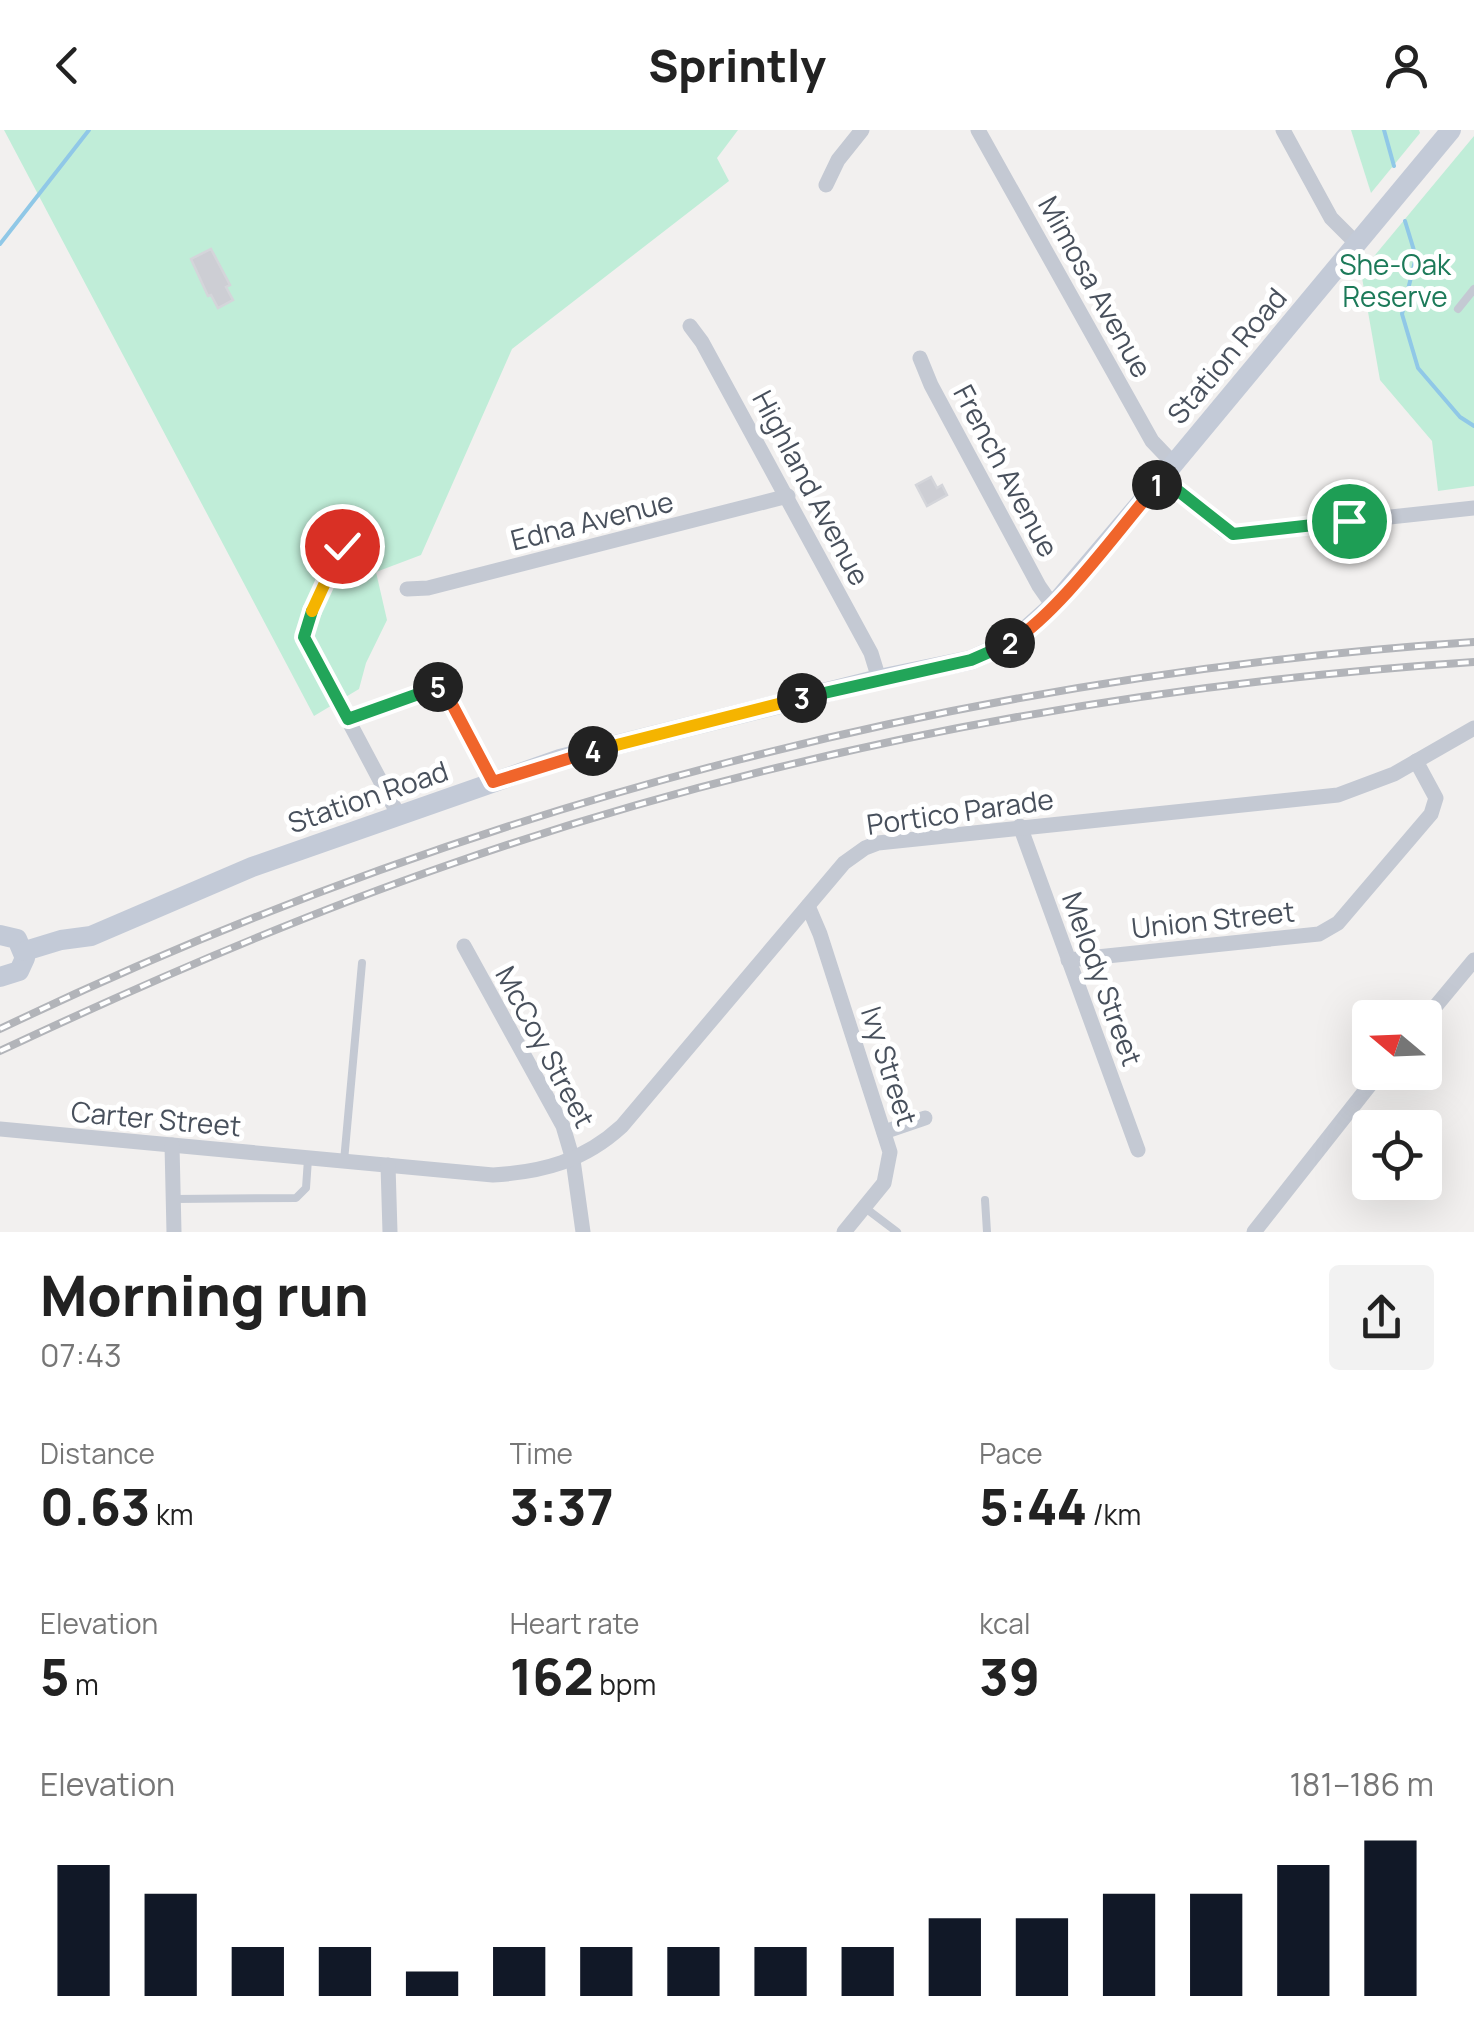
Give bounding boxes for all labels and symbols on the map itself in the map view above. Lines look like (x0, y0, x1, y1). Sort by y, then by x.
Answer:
street label: Mimosa Avenue (1030, 189, 1161, 384)
park label: She-Oak Reserve (1339, 245, 1452, 315)
street label: Station Road (1158, 279, 1294, 432)
street label: French Avenue (946, 378, 1068, 563)
street label: Highland Avenue (744, 383, 879, 592)
pin: 1 (1132, 460, 1182, 510)
pin (1307, 479, 1392, 564)
street label: Edna Avenue (507, 481, 677, 559)
pin (300, 504, 385, 589)
pin: 2 (985, 618, 1035, 668)
pin: 5 (413, 662, 463, 712)
pin: 3 (777, 673, 827, 723)
pin: 4 (568, 726, 618, 776)
street label: Station Road (283, 751, 453, 841)
street label: Portico Parade (864, 779, 1056, 843)
street label: Melody Street (1054, 887, 1152, 1071)
street label: Union Street (1129, 892, 1296, 946)
street label: McCoy Street (487, 959, 604, 1134)
north arrow (1352, 1000, 1442, 1090)
street label: Ivy Street (853, 1001, 927, 1130)
street label: Carter Street (69, 1092, 243, 1144)

